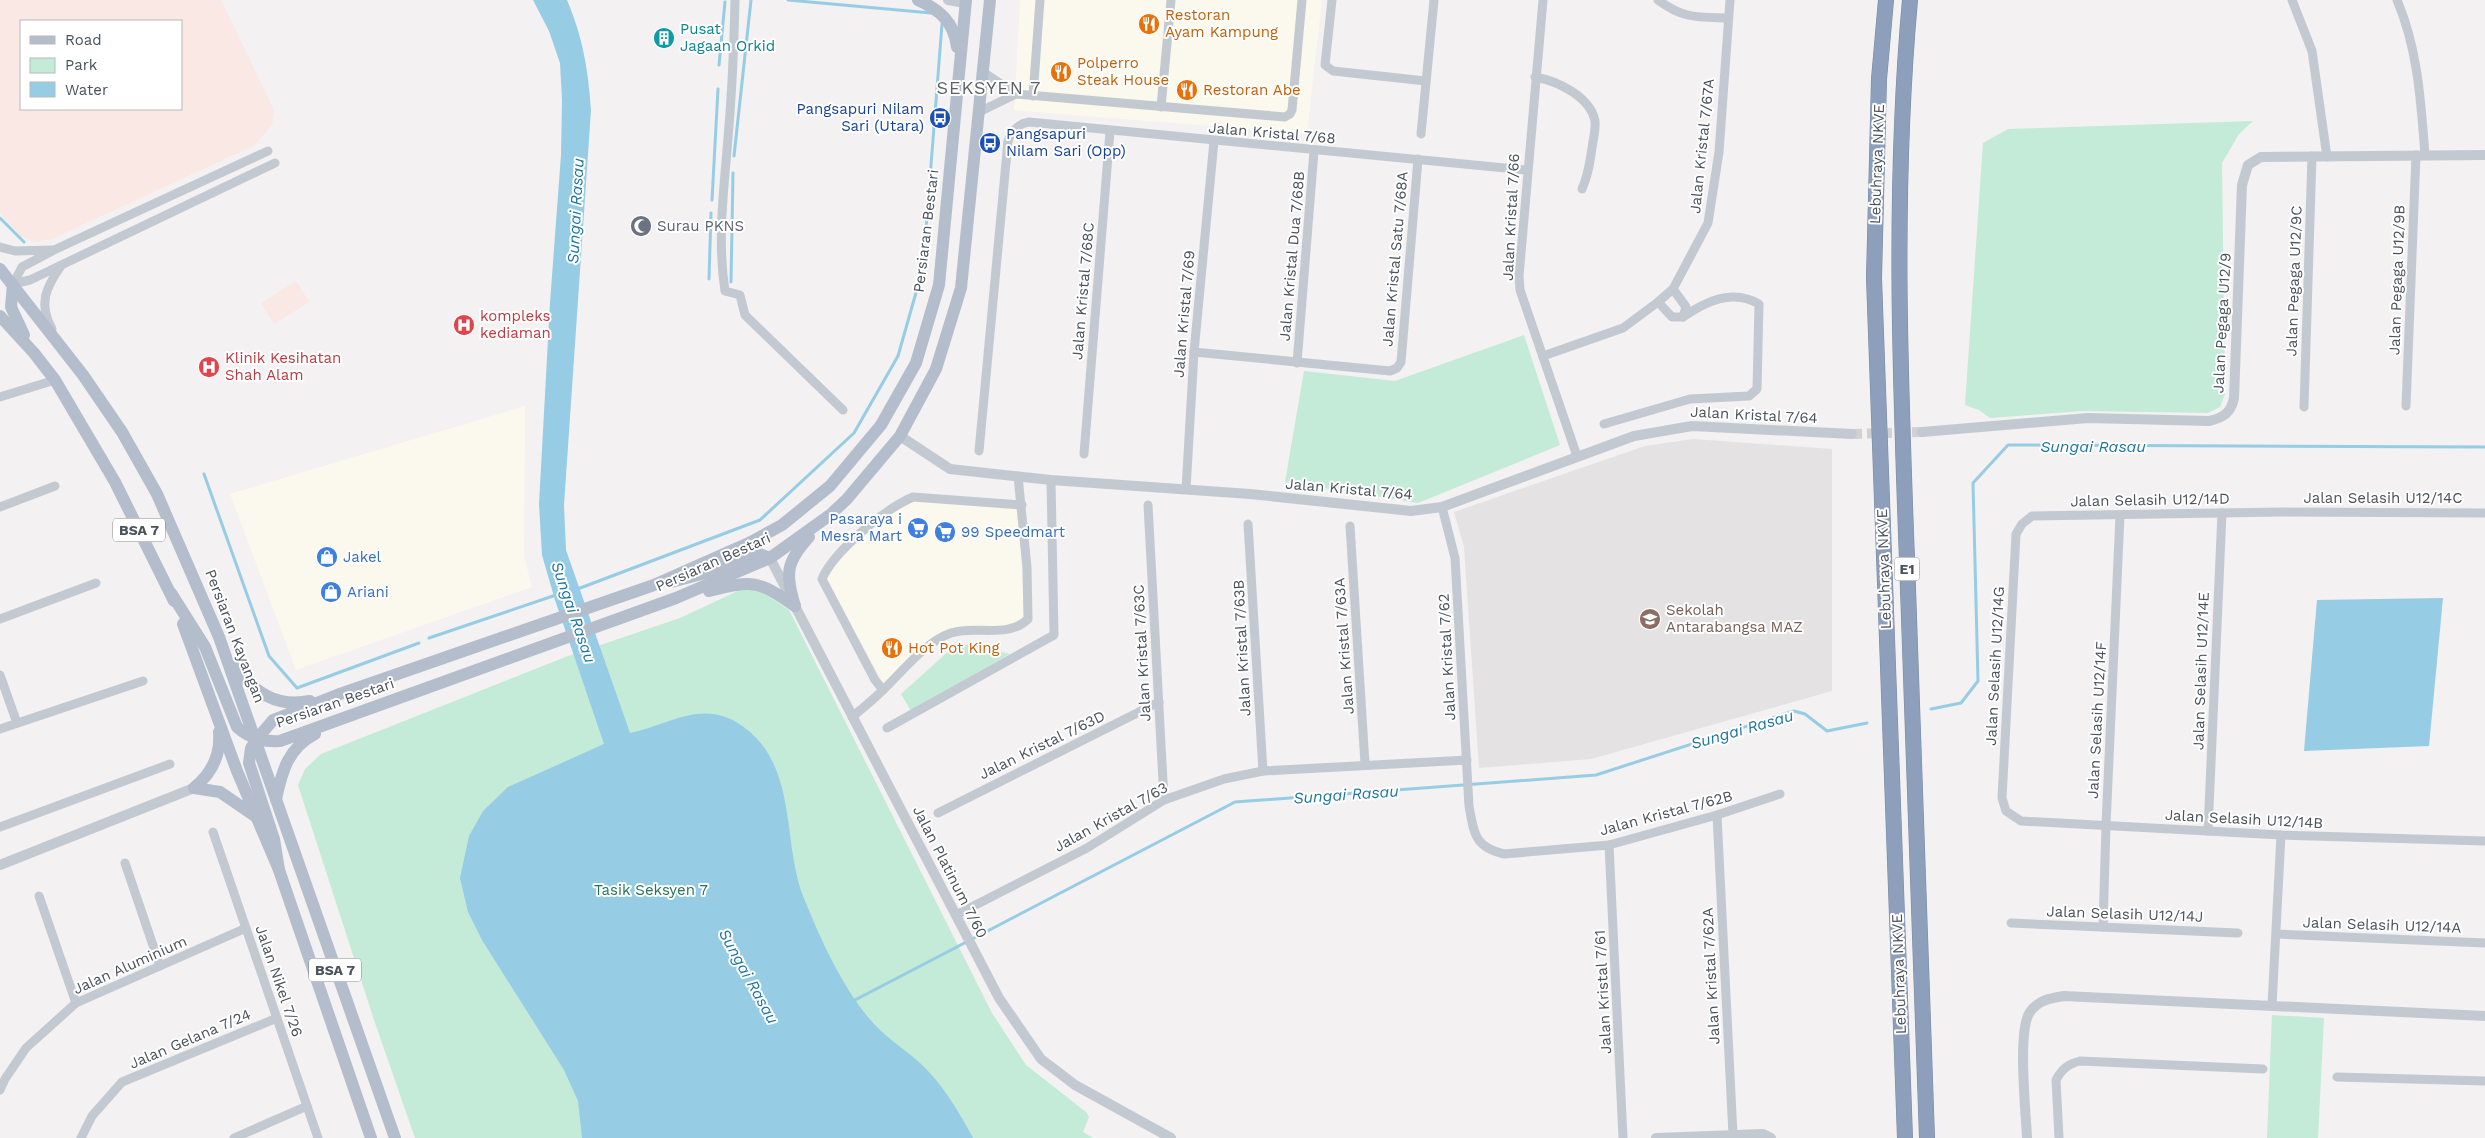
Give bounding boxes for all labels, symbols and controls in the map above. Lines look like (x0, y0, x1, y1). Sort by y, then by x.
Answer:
place label: Restoran Ayam Kampung (1165, 6, 1278, 41)
restaurant icon: Restoran Ayam Kampung (1137, 12, 1161, 36)
legend (20, 20, 182, 110)
place label: Pusat Jagaan Orkid (680, 20, 775, 55)
building icon: Pusat Jagaan Orkid (652, 26, 676, 50)
text: Road (65, 31, 102, 49)
place label: Polperro Steak House (1077, 54, 1169, 89)
text: Park (65, 56, 98, 74)
restaurant icon: Polperro Steak House (1049, 60, 1073, 84)
district label: SEKSYEN 7 (937, 77, 1041, 98)
street label: Jalan Kristal 7/67A (1686, 77, 1718, 214)
restaurant icon: Restoran Abe (1175, 78, 1199, 102)
text: Water (65, 81, 108, 99)
place label: Restoran Abe (1203, 81, 1301, 99)
place label: Pangsapuri Nilam Sari (Utara) (796, 100, 924, 135)
street label: Lebuhraya NKVE (1866, 104, 1888, 224)
bus stop icon: Pangsapuri Nilam Sari (Utara) (928, 106, 952, 130)
street label: Jalan Kristal 7/68 (1208, 118, 1336, 148)
place label: Pangsapuri Nilam Sari (Opp) (1006, 125, 1126, 160)
bus stop icon: Pangsapuri Nilam Sari (Opp) (978, 131, 1002, 155)
street label: Jalan Kristal 7/66 (1499, 153, 1523, 281)
water label: Sungai Rasau (563, 157, 588, 264)
street label: Persiaran Bestari (910, 168, 942, 294)
street label: Jalan Kristal Dua 7/68B (1276, 170, 1308, 342)
street label: Jalan Kristal Satu 7/68A (1378, 171, 1412, 347)
street label: Jalan Pegaga U12/9C (2282, 205, 2306, 357)
street label: Jalan Pegaga U12/9B (2385, 205, 2409, 355)
mosque icon: Surau PKNS (629, 214, 653, 238)
place label: Surau PKNS (657, 217, 744, 235)
street label: Jalan Kristal 7/68C (1068, 222, 1098, 360)
street label: Jalan Kristal 7/69 (1169, 250, 1199, 378)
street label: Jalan Pegaga U12/9 (2209, 252, 2235, 394)
place label: kompleks kediaman (480, 307, 551, 342)
hospital icon: kompleks kediaman (452, 313, 476, 337)
place label: Klinik Kesihatan Shah Alam (225, 349, 341, 384)
hospital icon: Klinik Kesihatan Shah Alam (197, 355, 221, 379)
street label: Jalan Kristal 7/64 (1690, 403, 1818, 427)
water label: Sungai Rasau (2040, 437, 2146, 456)
street label: Jalan Kristal 7/64 (1285, 474, 1413, 504)
street label: Jalan Selasih U12/14C (2304, 489, 2462, 507)
street label: Jalan Selasih U12/14D (2070, 490, 2230, 510)
street label: Lebuhraya NKVE (1873, 509, 1895, 629)
place label: Pasaraya i Mesra Mart (820, 510, 903, 545)
supermarket icon: Pasaraya i Mesra Mart (906, 516, 930, 540)
road number: BSA 7 (113, 518, 165, 542)
supermarket icon: 99 Speedmart (933, 520, 957, 544)
place label: 99 Speedmart (961, 523, 1066, 541)
street label: Persiaran Bestari (653, 529, 773, 595)
shop icon: Jakel (315, 545, 339, 569)
place label: Jakel (343, 548, 382, 566)
road number: E1 (1894, 558, 1920, 580)
water label: Sungai Rasau (547, 559, 600, 666)
street label: Persiaran Kayangan (201, 567, 269, 705)
street label: Jalan Kristal 7/63A (1330, 577, 1358, 715)
street label: Jalan Kristal 7/63B (1229, 579, 1255, 717)
shop icon: Ariani (319, 580, 343, 604)
place label: Ariani (347, 583, 389, 601)
street label: Jalan Kristal 7/63C (1129, 584, 1155, 722)
street label: Jalan Selasih U12/14G (1982, 586, 2008, 746)
street label: Jalan Selasih U12/14E (2189, 592, 2213, 750)
street label: Jalan Kristal 7/62 (1435, 593, 1459, 721)
place label: Sekolah Antarabangsa MAZ (1666, 601, 1803, 636)
school or university icon: Sekolah Antarabangsa MAZ (1638, 607, 1662, 631)
restaurant icon: Hot Pot King (880, 636, 904, 660)
place label: Hot Pot King (908, 639, 1000, 657)
street label: Jalan Selasih U12/14F (2084, 641, 2110, 799)
street label: Persiaran Bestari (273, 674, 397, 732)
water label: Sungai Rasau (1689, 706, 1796, 753)
street label: Jalan Kristal 7/63D (976, 707, 1108, 783)
street label: Jalan Kristal 7/63 (1051, 778, 1171, 856)
water label: Sungai Rasau (1293, 781, 1400, 808)
street label: Jalan Kristal 7/62B (1598, 787, 1734, 839)
street label: Jalan Platinum 7/60 (909, 803, 991, 941)
street label: Jalan Selasih U12/14B (2164, 806, 2324, 832)
park label: Tasik Seksyen 7 (594, 881, 708, 899)
street label: Jalan Selasih U12/14J (2046, 902, 2204, 926)
street label: Jalan Kristal 7/62A (1698, 907, 1724, 1045)
street label: Jalan Selasih U12/14A (2302, 913, 2462, 937)
street label: Lebuhraya NKVE (1888, 914, 1910, 1034)
street label: Jalan Nikel 7/26 (252, 923, 306, 1039)
water label: Sungai Rasau (715, 925, 783, 1027)
street label: Jalan Kristal 7/61 (1591, 929, 1615, 1055)
street label: Jalan Aluminium (70, 932, 190, 998)
road number: BSA 7 (309, 958, 361, 982)
street label: Jalan Gelana 7/24 (127, 1005, 253, 1073)

